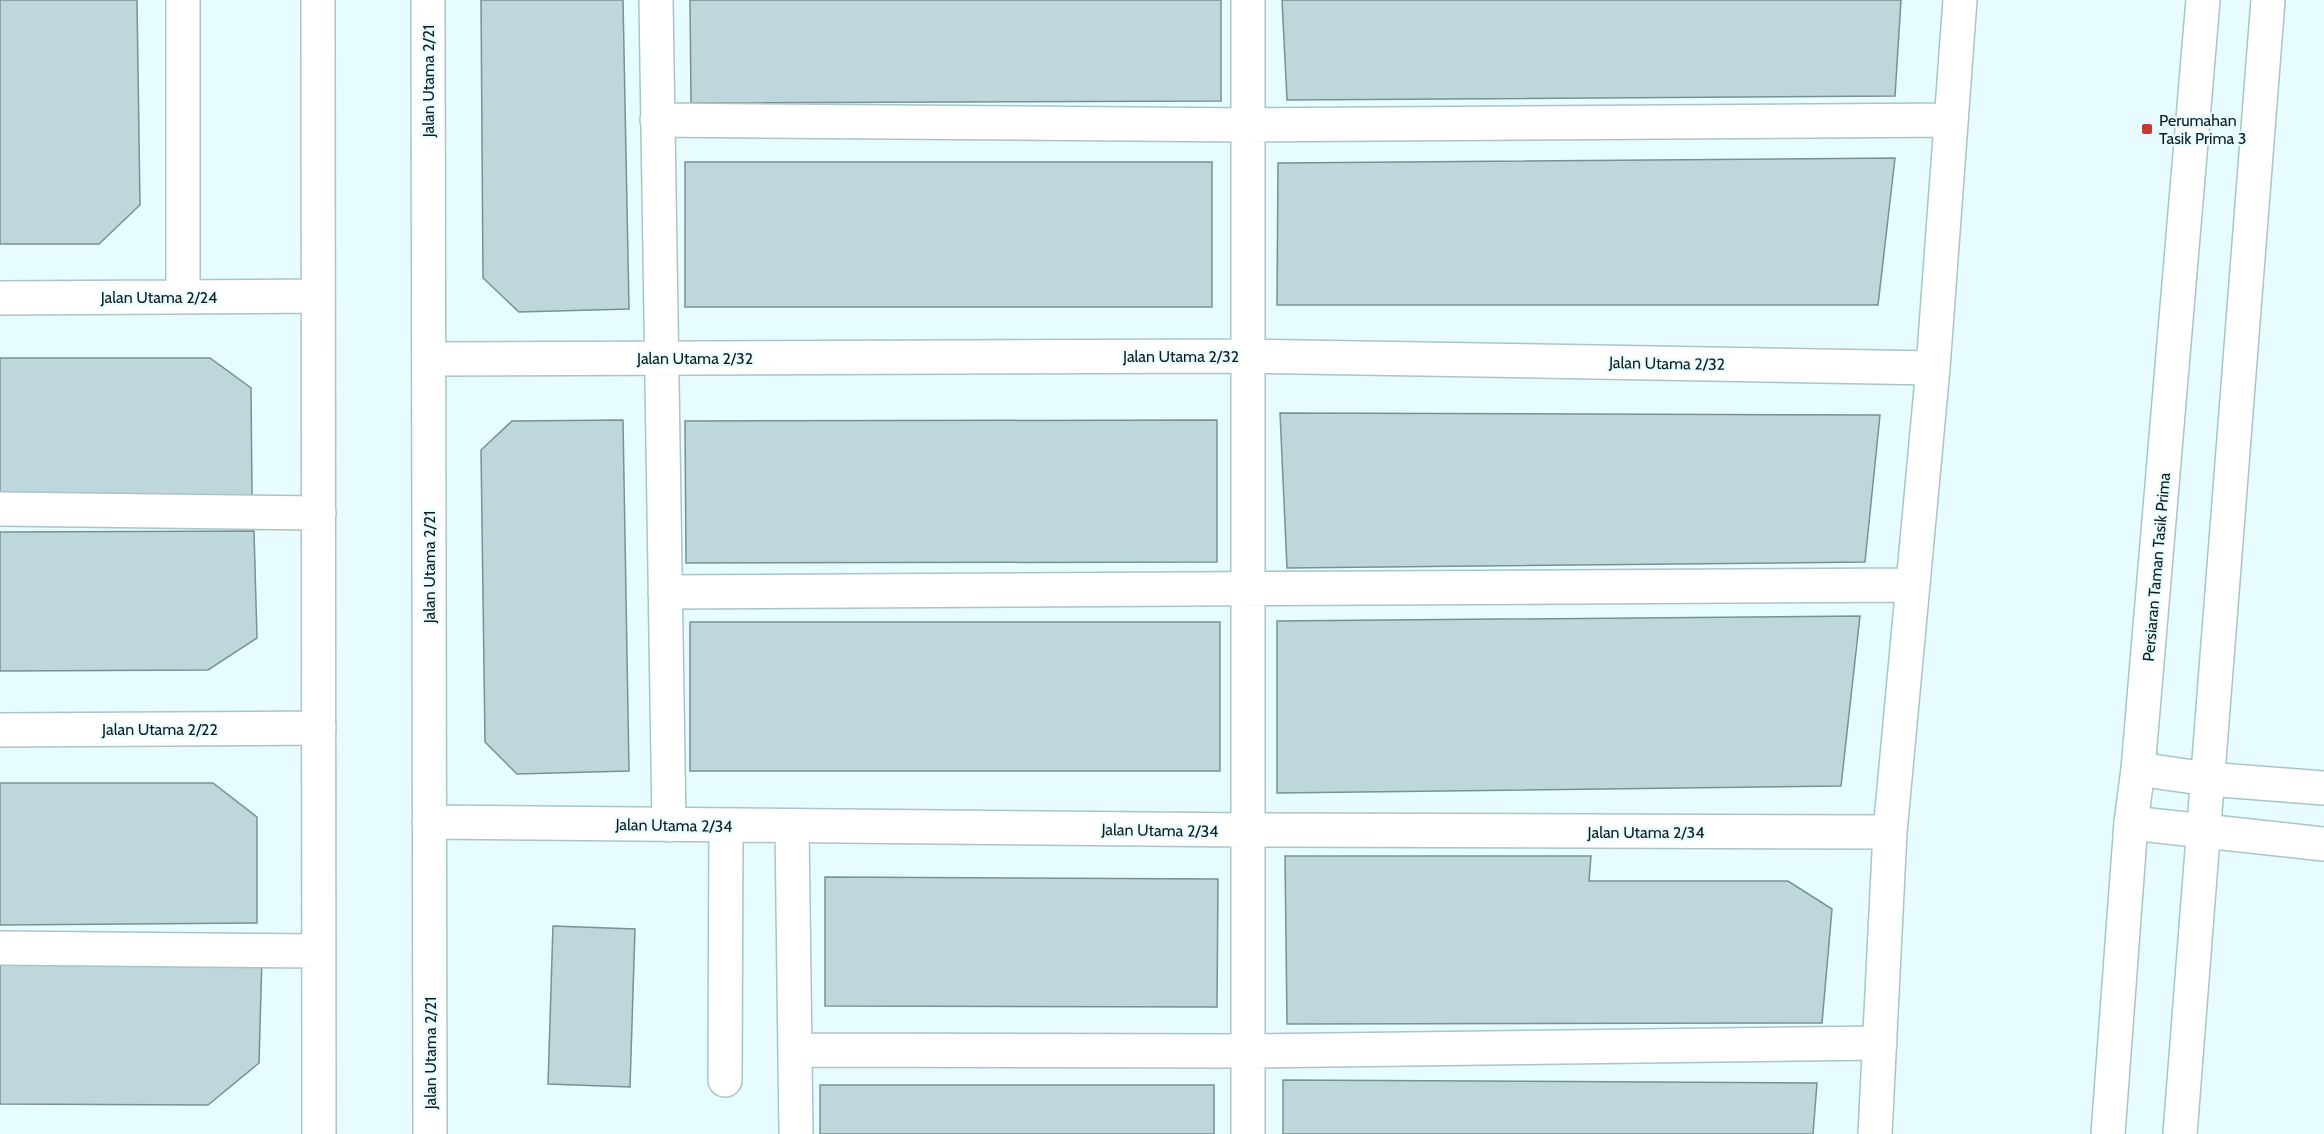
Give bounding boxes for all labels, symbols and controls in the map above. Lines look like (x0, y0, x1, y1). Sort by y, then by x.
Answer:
street label: Jalan Utama 2/21 (419, 25, 438, 138)
place label: Perumahan Tasik Prima 3 (2159, 111, 2246, 148)
marker: Perumahan Tasik Prima 3 (2140, 122, 2154, 136)
street label: Jalan Utama 2/24 (100, 288, 217, 307)
street label: Jalan Utama 2/32 (1122, 347, 1239, 366)
street label: Jalan Utama 2/32 (636, 349, 753, 368)
street label: Jalan Utama 2/32 (1608, 353, 1725, 374)
street label: Persiaran Taman Tasik Prima (2139, 471, 2174, 662)
street label: Jalan Utama 2/21 (420, 511, 439, 624)
street label: Jalan Utama 2/22 (101, 720, 218, 739)
street label: Jalan Utama 2/34 (614, 815, 733, 836)
street label: Jalan Utama 2/34 (1100, 820, 1219, 841)
street label: Jalan Utama 2/34 (1587, 823, 1704, 842)
street label: Jalan Utama 2/21 (421, 997, 440, 1110)

